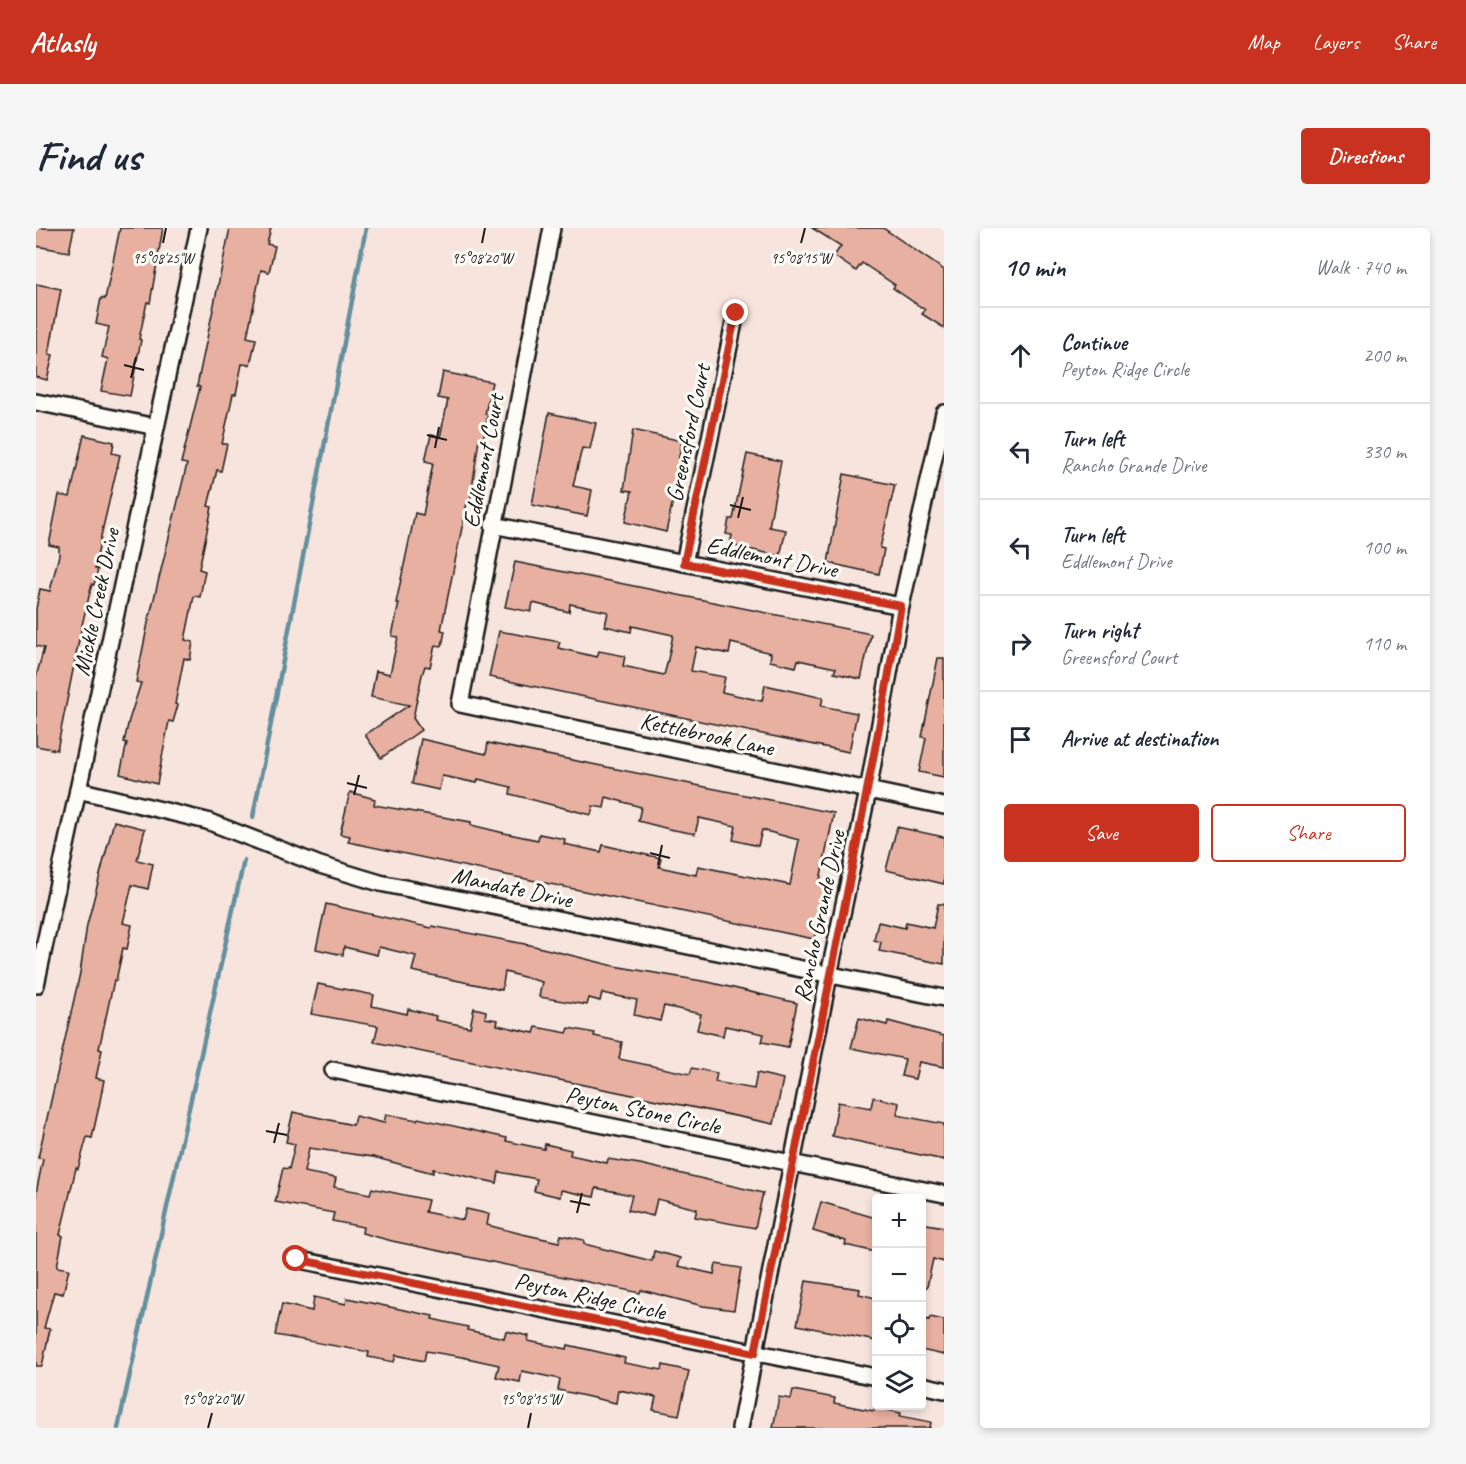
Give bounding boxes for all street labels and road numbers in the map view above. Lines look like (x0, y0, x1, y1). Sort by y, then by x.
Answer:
street label: Greensford Court (659, 360, 718, 504)
street label: Eddlemont Court (455, 390, 511, 530)
street label: Mickle Creek Drive (66, 523, 127, 678)
street label: Eddlemont Drive (704, 530, 842, 585)
street label: Kettlebrook Lane (638, 705, 779, 763)
street label: Rancho Grande Drive (786, 825, 852, 1004)
street label: Mandate Drive (449, 860, 577, 915)
street label: Peyton Stone Circle (563, 1079, 725, 1142)
street label: Peyton Ridge Circle (512, 1265, 670, 1327)

